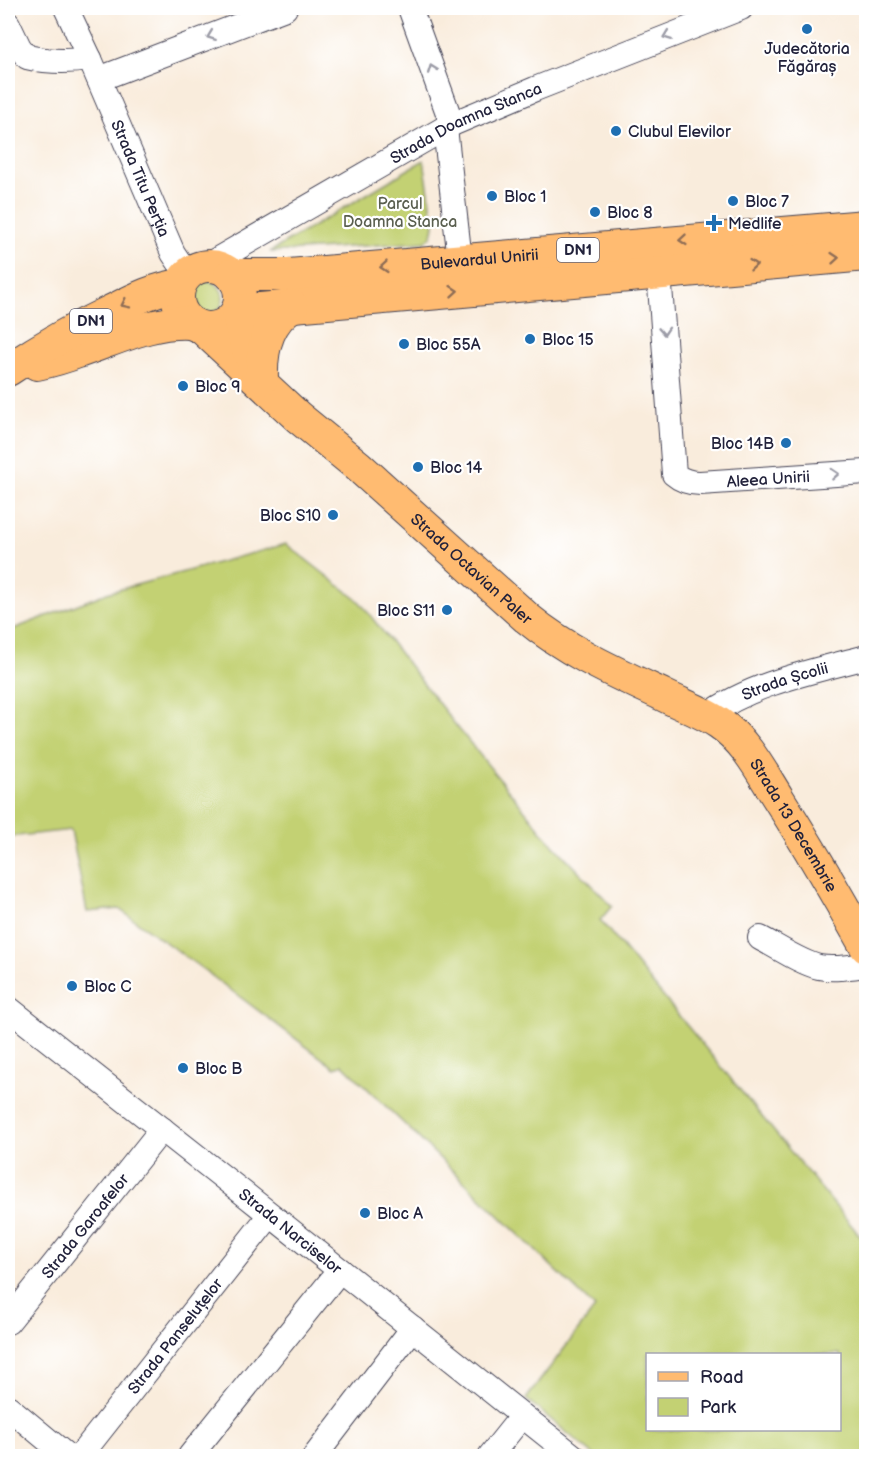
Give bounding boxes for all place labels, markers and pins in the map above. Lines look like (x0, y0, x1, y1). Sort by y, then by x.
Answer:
marker: Judecătoria Făgăraș (800, 22, 814, 36)
place label: Judecătoria Făgăraș (764, 40, 850, 77)
place label: Clubul Elevilor (628, 123, 731, 142)
marker: Clubul Elevilor (609, 124, 623, 138)
place label: Bloc 1 (504, 188, 547, 207)
marker: Bloc 1 (485, 189, 499, 203)
place label: Bloc 7 (745, 193, 789, 212)
marker: Bloc 7 (726, 194, 740, 208)
place label: Bloc 8 (607, 204, 653, 223)
marker: Bloc 8 (588, 205, 602, 219)
marker: Medlife (705, 214, 723, 232)
place label: Medlife (728, 215, 782, 234)
place label: Bloc 15 (542, 331, 594, 350)
marker: Bloc 15 (523, 332, 537, 346)
place label: Bloc 55A (416, 336, 481, 355)
marker: Bloc 55A (397, 337, 411, 351)
place label: Bloc 9 (195, 378, 241, 397)
marker: Bloc 9 (176, 379, 190, 393)
place label: Bloc 14B (711, 435, 774, 454)
marker: Bloc 14B (779, 436, 793, 450)
place label: Bloc 14 (430, 459, 483, 478)
marker: Bloc 14 (411, 460, 425, 474)
place label: Bloc S10 (260, 507, 321, 526)
marker: Bloc S10 (326, 508, 340, 522)
place label: Bloc S11 (377, 602, 435, 621)
marker: Bloc S11 (440, 603, 454, 617)
place label: Bloc C (84, 978, 132, 997)
marker: Bloc C (65, 979, 79, 993)
place label: Bloc B (195, 1060, 242, 1079)
marker: Bloc B (176, 1061, 190, 1075)
place label: Bloc A (377, 1205, 423, 1224)
marker: Bloc A (358, 1206, 372, 1220)

